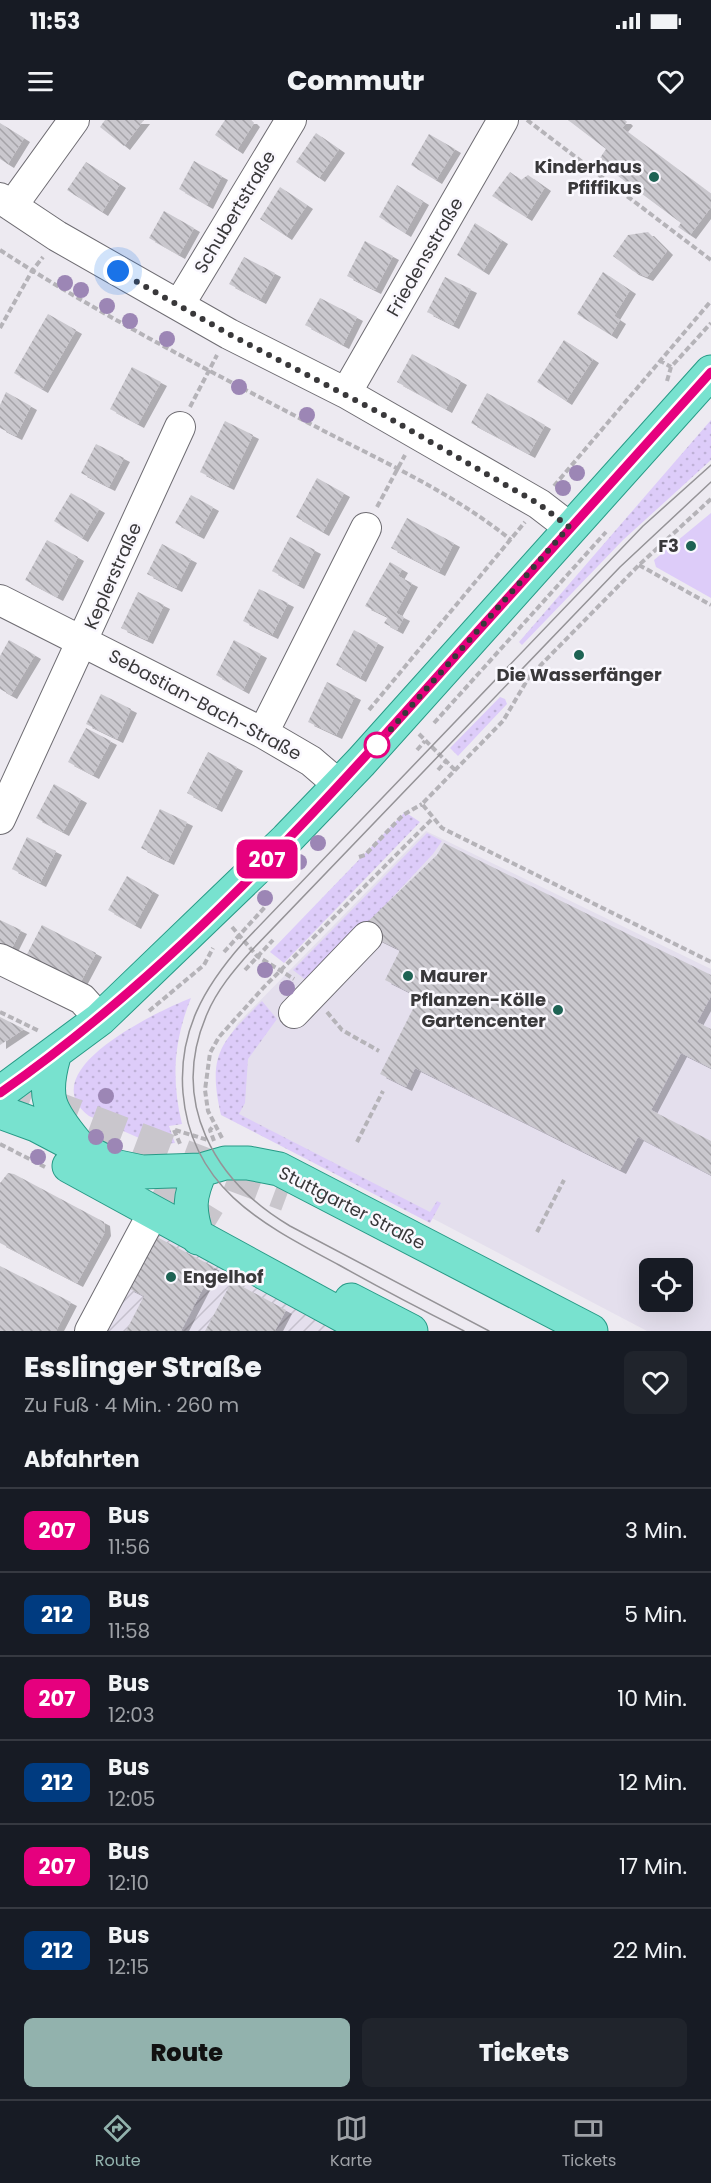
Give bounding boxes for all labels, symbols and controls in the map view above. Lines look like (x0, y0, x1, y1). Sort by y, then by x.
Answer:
text: 11:53 (30, 6, 80, 37)
text: Commutr (287, 62, 424, 99)
icon: menu (24, 65, 57, 98)
icon: heart (654, 65, 687, 98)
street label: Schubertstraße (188, 146, 281, 278)
place label: Kinderhaus Pfiffikus (534, 154, 642, 200)
marker: Kinderhaus Pfiffikus (647, 170, 661, 184)
street label: Friedensstraße (380, 193, 469, 321)
your location (103, 256, 133, 286)
street label: Keplerstraße (78, 518, 147, 633)
place label: F3 (658, 533, 679, 558)
marker: F3 (684, 539, 698, 553)
street label: Sebastian-Bach-Straße (104, 643, 306, 766)
marker: Die Wasserfänger (572, 648, 586, 662)
place label: Die Wasserfänger (496, 662, 662, 687)
unlabelled marker (364, 732, 390, 758)
line badge: 207 (232, 840, 302, 878)
text: 207 (249, 845, 285, 874)
place label: Maurer (420, 963, 488, 988)
marker: Maurer (401, 969, 415, 983)
place label: Pflanzen-Kölle Gartencenter (410, 987, 546, 1033)
marker: Pflanzen-Kölle Gartencenter (551, 1003, 565, 1017)
street label: Stuttgarter Straße (275, 1160, 430, 1255)
map controls (639, 1258, 693, 1312)
button: locate (639, 1258, 693, 1312)
place label: Engelhof (183, 1264, 264, 1289)
marker: Engelhof (164, 1270, 178, 1284)
text: Esslinger Straße (24, 1348, 262, 1387)
button: heart (624, 1351, 687, 1414)
text: Zu Fuß · 4 Min. · 260 m (24, 1391, 239, 1419)
text: Abfahrten (24, 1444, 140, 1475)
text: Bus (108, 1500, 150, 1531)
text: 3 Min. (625, 1515, 687, 1546)
text: 207 (39, 1516, 75, 1545)
text: 11:56 (108, 1533, 150, 1561)
text: Bus (108, 1584, 150, 1615)
text: 5 Min. (624, 1599, 687, 1630)
text: 212 (41, 1600, 73, 1629)
text: 11:58 (108, 1617, 150, 1645)
text: Bus (108, 1668, 150, 1699)
text: 10 Min. (617, 1683, 687, 1714)
text: 207 (39, 1684, 75, 1713)
text: 12:03 (108, 1701, 155, 1729)
text: Bus (108, 1752, 150, 1783)
text: 12 Min. (618, 1767, 687, 1798)
text: 212 (41, 1768, 73, 1797)
text: 12:05 (108, 1785, 155, 1813)
text: Bus (108, 1836, 150, 1867)
text: 17 Min. (619, 1851, 687, 1882)
text: 207 (39, 1852, 75, 1881)
text: 12:10 (108, 1869, 149, 1897)
text: Bus (108, 1920, 150, 1951)
text: 22 Min. (613, 1935, 687, 1966)
text: 212 (41, 1936, 73, 1965)
text: 12:15 (108, 1953, 149, 1981)
button: Route (24, 2018, 350, 2087)
button: Tickets (362, 2018, 687, 2087)
tab: Route (95, 2112, 141, 2173)
tab: Karte (330, 2112, 372, 2173)
tab: Tickets (562, 2112, 616, 2173)

